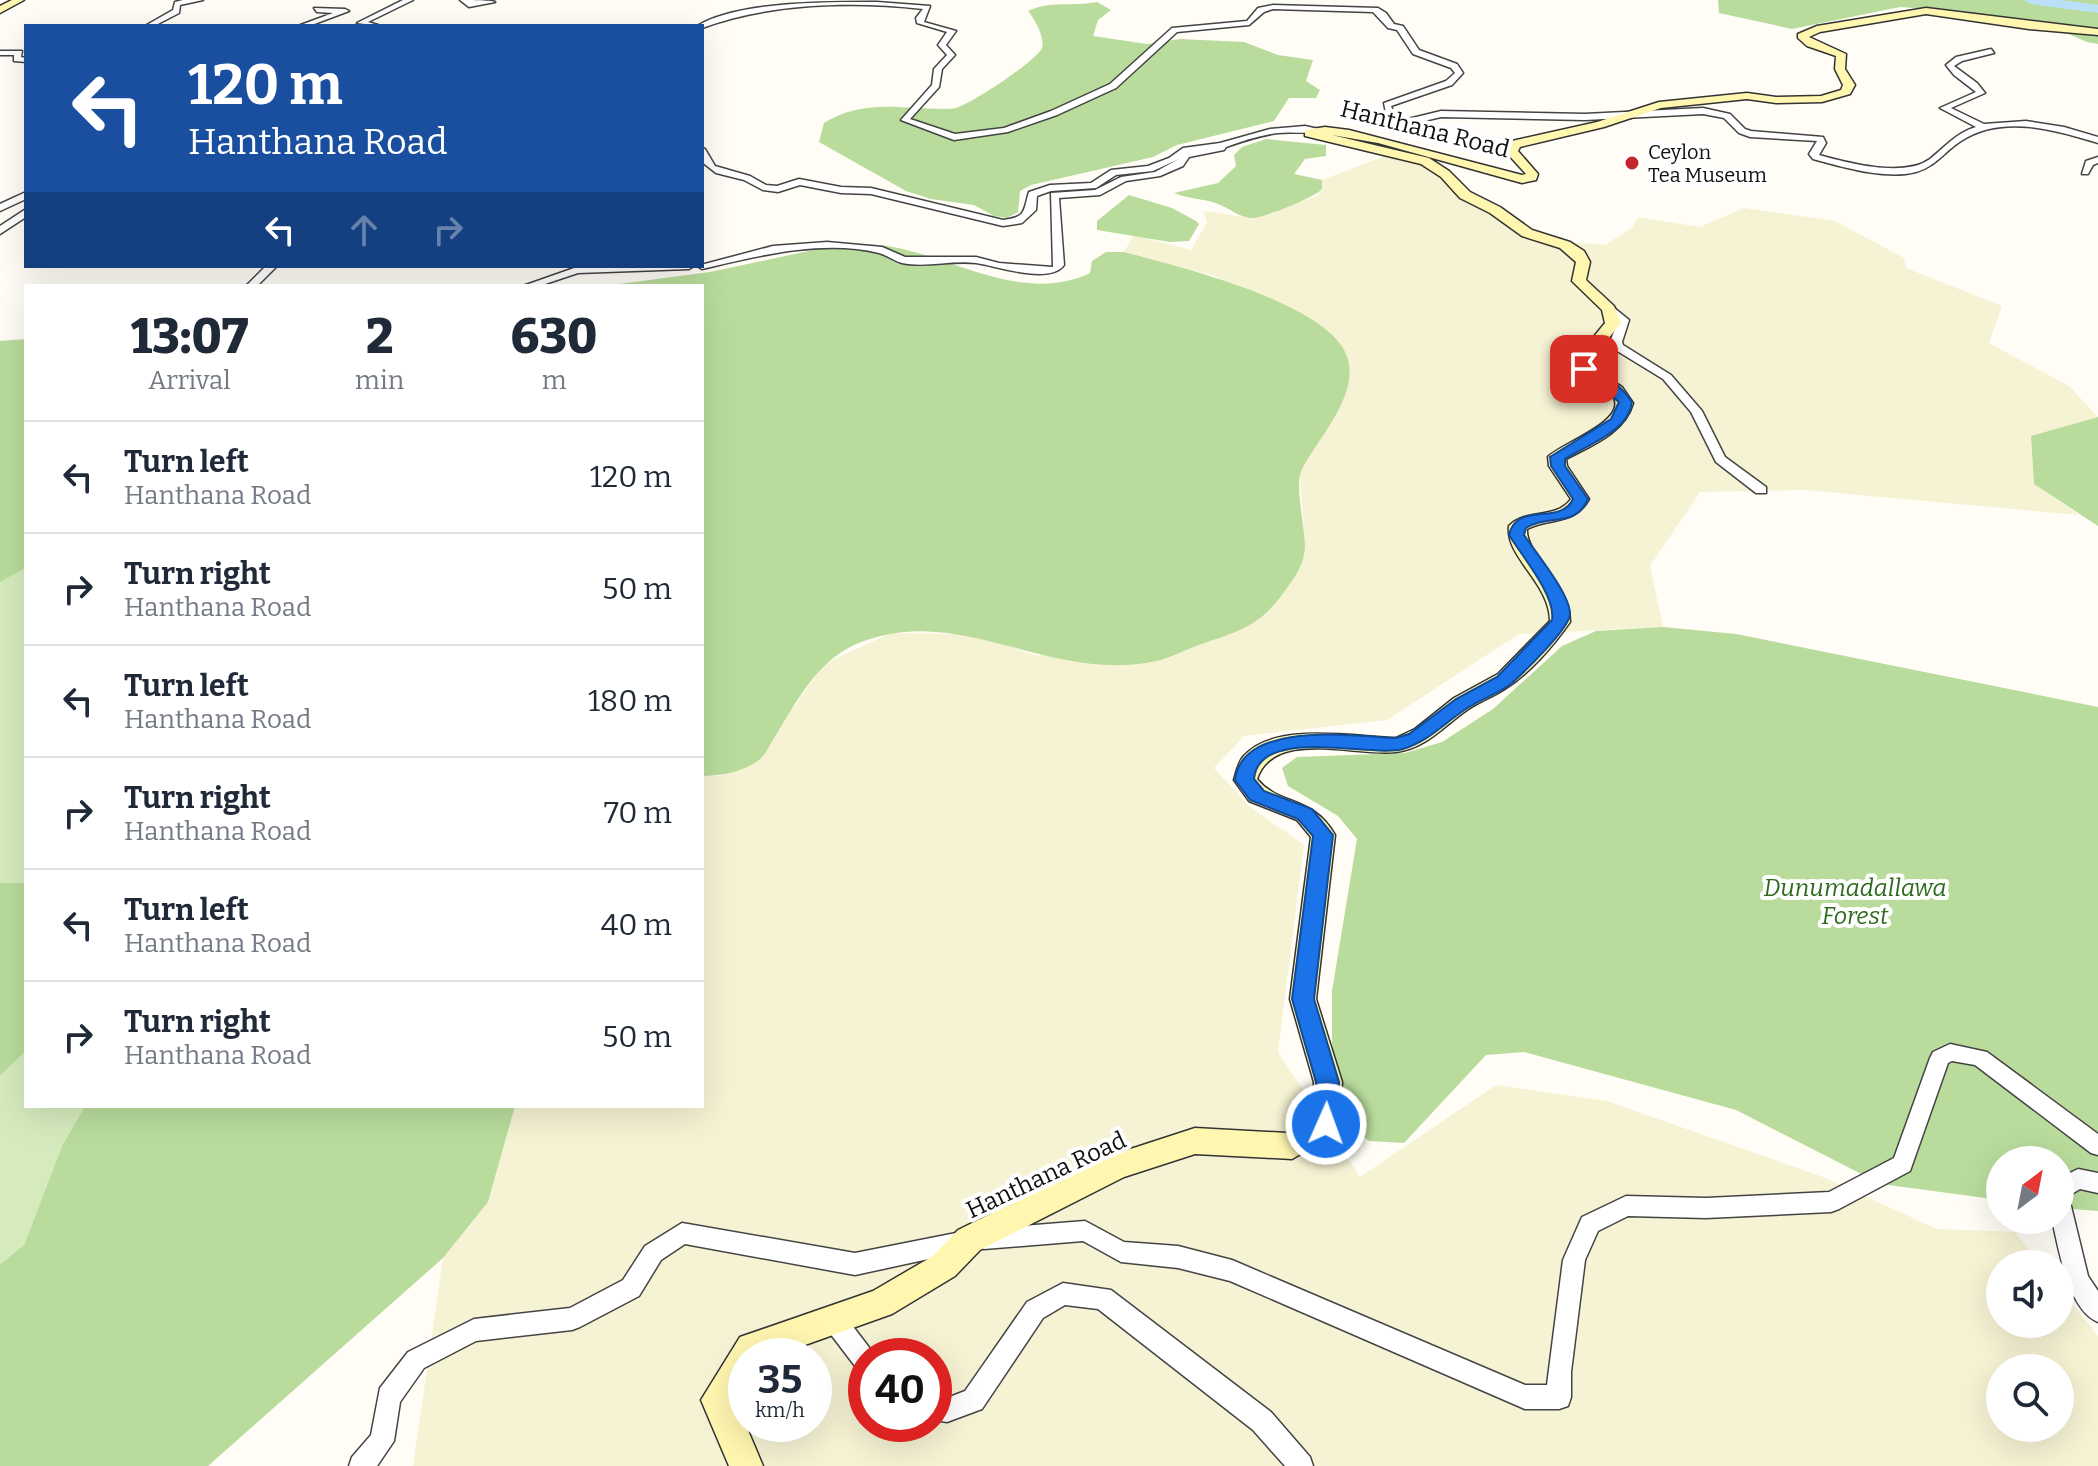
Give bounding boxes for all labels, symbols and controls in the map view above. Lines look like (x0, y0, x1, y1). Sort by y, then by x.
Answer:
text: 120 m (188, 52, 343, 119)
icon: left (56, 56, 160, 160)
street label: Hanthana Road (1338, 94, 1512, 164)
text: Hanthana Road (188, 120, 448, 164)
place label: Ceylon Tea Museum (1648, 140, 1767, 187)
marker: Ceylon Tea Museum (1623, 154, 1641, 172)
icon: left (258, 208, 302, 252)
icon: ahead (342, 208, 386, 252)
icon: right (426, 208, 470, 252)
text: 13:07 (131, 308, 248, 366)
text: 2 (366, 308, 393, 366)
text: 630 (511, 308, 597, 366)
pin (1550, 335, 1618, 403)
icon: arrive (1562, 347, 1606, 391)
text: Arrival (148, 365, 231, 396)
text: min (355, 365, 404, 396)
text: m (542, 365, 566, 396)
text: Turn left (124, 444, 249, 480)
icon: left (56, 455, 100, 499)
text: 120 m (590, 459, 672, 495)
text: Hanthana Road (124, 480, 312, 511)
text: Turn right (124, 556, 271, 592)
icon: right (56, 567, 100, 611)
text: 50 m (602, 571, 672, 607)
text: Hanthana Road (124, 592, 312, 623)
text: Turn left (124, 668, 249, 704)
icon: left (56, 679, 100, 723)
text: 180 m (588, 683, 672, 719)
text: Hanthana Road (124, 704, 312, 735)
text: Turn right (124, 780, 271, 816)
icon: right (56, 791, 100, 835)
text: 70 m (604, 795, 672, 831)
text: Hanthana Road (124, 816, 312, 847)
park label: Dunumadallawa Forest (1763, 874, 1947, 930)
text: Turn left (124, 892, 249, 928)
icon: left (56, 903, 100, 947)
text: 40 m (601, 907, 672, 943)
text: Hanthana Road (124, 928, 312, 959)
text: Turn right (124, 1004, 271, 1040)
icon: right (56, 1015, 100, 1059)
text: 50 m (602, 1019, 672, 1055)
text: Hanthana Road (124, 1040, 312, 1071)
position arrow (1284, 1082, 1368, 1166)
street label: Hanthana Road (962, 1126, 1130, 1224)
north arrow (1986, 1146, 2074, 1234)
map controls (1986, 1146, 2074, 1442)
button: sound (1986, 1250, 2074, 1338)
speed limit sign: 40 (848, 1338, 952, 1442)
button: search (1986, 1354, 2074, 1442)
text: 35 (758, 1356, 802, 1404)
text: km/h (755, 1398, 805, 1422)

